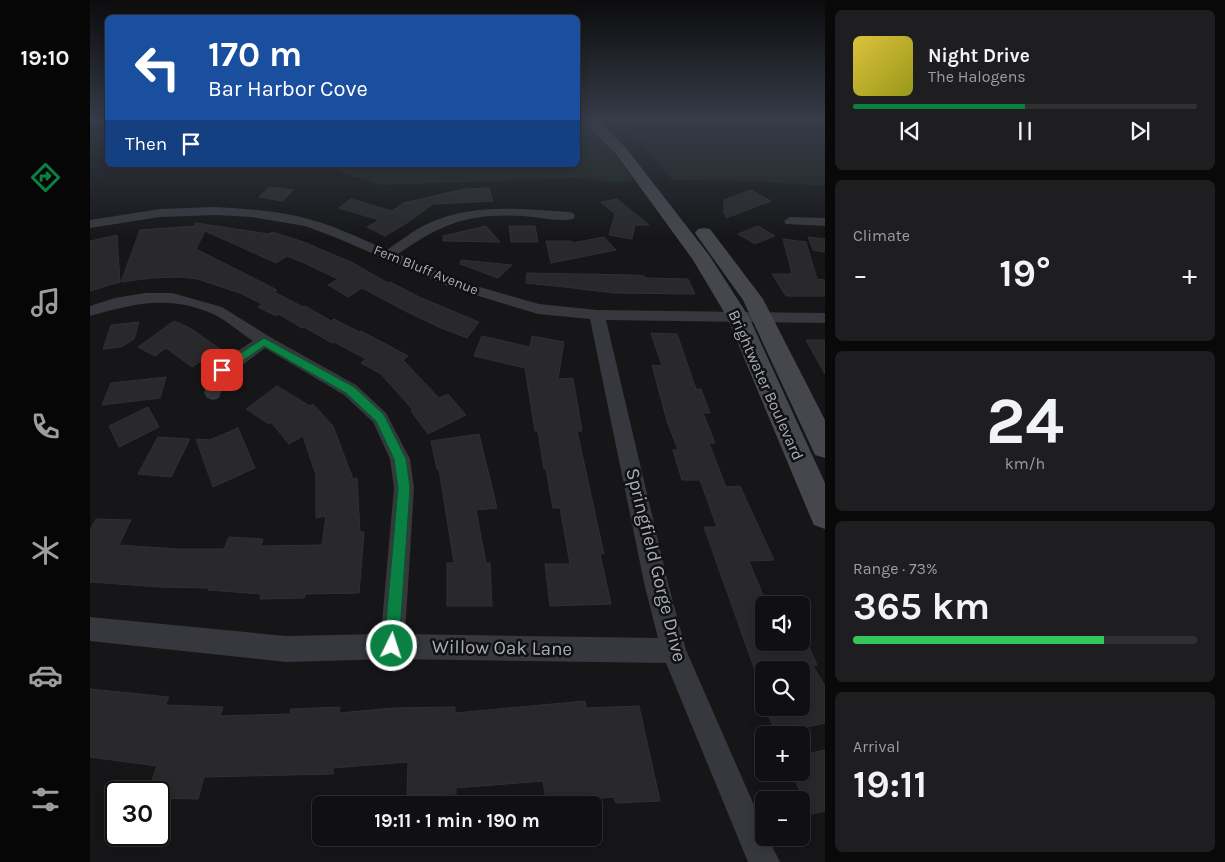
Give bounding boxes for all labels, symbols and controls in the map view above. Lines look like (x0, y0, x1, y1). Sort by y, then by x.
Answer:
text: 170 m (208, 34, 302, 75)
icon: left (125, 35, 190, 100)
text: 19:10 (21, 45, 69, 71)
text: Night Drive (928, 45, 1030, 67)
text: The Halogens (928, 67, 1026, 86)
text: Bar Harbor Cove (208, 76, 368, 102)
icon: previous (896, 117, 924, 145)
icon: pause (1011, 117, 1039, 145)
icon: next (1126, 117, 1154, 145)
icon: arrive (177, 130, 205, 158)
text: Then (125, 133, 167, 155)
icon: directions (28, 160, 63, 195)
text: Climate (853, 226, 910, 245)
street label: Fern Bluff Avenue (371, 241, 481, 299)
text: 19° (999, 251, 1051, 296)
text: − (853, 258, 868, 291)
text: + (1182, 258, 1197, 291)
icon: music (28, 285, 63, 320)
street label: Brightwater Boulevard (724, 307, 808, 463)
pin (201, 349, 243, 391)
icon: arrive (208, 356, 236, 384)
text: 24 (986, 383, 1064, 459)
icon: phone (28, 409, 63, 444)
text: km/h (1005, 454, 1045, 473)
street label: Springfield Gorge Drive (621, 466, 691, 664)
icon: climate (28, 533, 63, 568)
text: Range · 73% (853, 559, 938, 578)
text: 365 km (853, 584, 990, 629)
map controls (755, 596, 810, 846)
button: sound (755, 596, 810, 651)
position arrow (365, 619, 417, 671)
street label: Willow Oak Lane (432, 636, 572, 660)
icon: car (28, 658, 63, 693)
button: search (755, 661, 810, 716)
button: + (755, 726, 810, 781)
text: Arrival (853, 737, 900, 756)
text: 19:11 (853, 762, 927, 807)
speed limit sign: 30 (105, 781, 170, 846)
icon: filters (28, 782, 63, 817)
button: − (755, 791, 810, 846)
text: 19:11 · 1 min · 190 m (374, 810, 540, 832)

